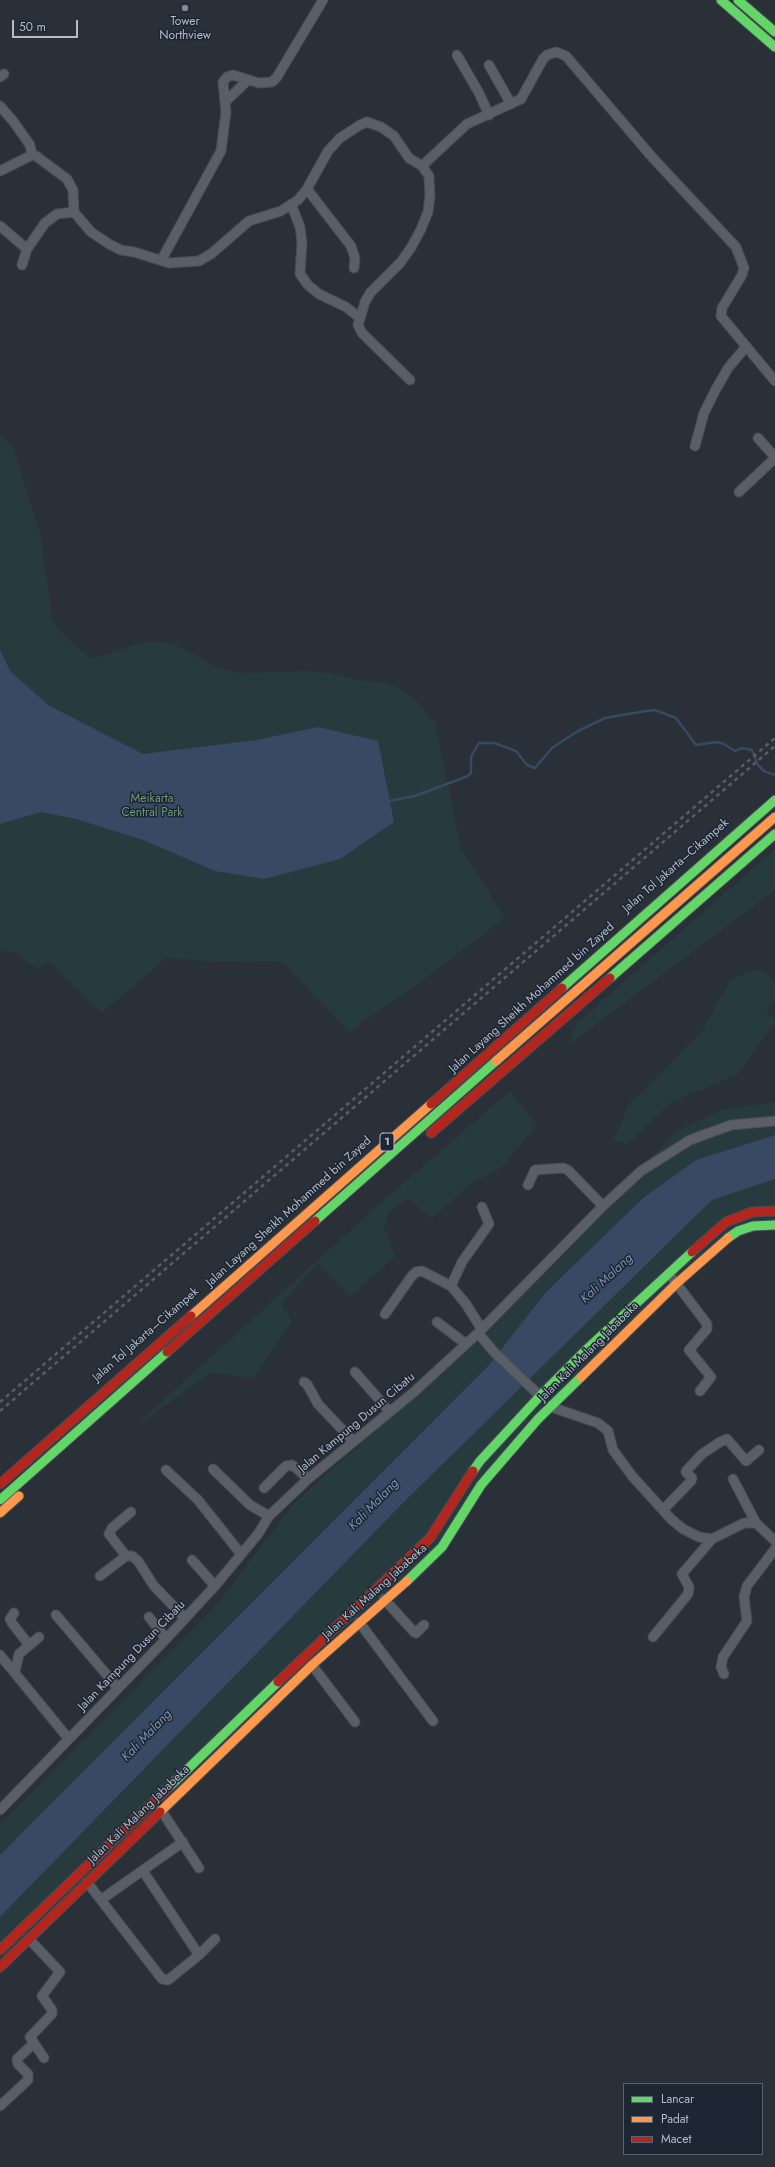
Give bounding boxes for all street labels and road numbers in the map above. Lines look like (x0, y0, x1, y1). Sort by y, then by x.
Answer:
street label: Jalan Tol Jakarta–Cikampek (620, 816, 732, 916)
street label: Jalan Layang Sheikh Mohammed bin Zayed (446, 920, 618, 1076)
road number: 1 (380, 1133, 394, 1151)
street label: Jalan Layang Sheikh Mohammed bin Zayed (203, 1134, 375, 1290)
street label: Jalan Tol Jakarta–Cikampek (90, 1285, 202, 1385)
street label: Jalan Kali Malang Jababeka (536, 1299, 642, 1405)
street label: Jalan Kampung Dusun Cibatu (296, 1370, 418, 1476)
street label: Jalan Kali Malang Jababeka (320, 1541, 430, 1643)
street label: Jalan Kampung Dusun Cibatu (76, 1598, 188, 1714)
street label: Jalan Kali Malang Jababeka (85, 1763, 193, 1867)

